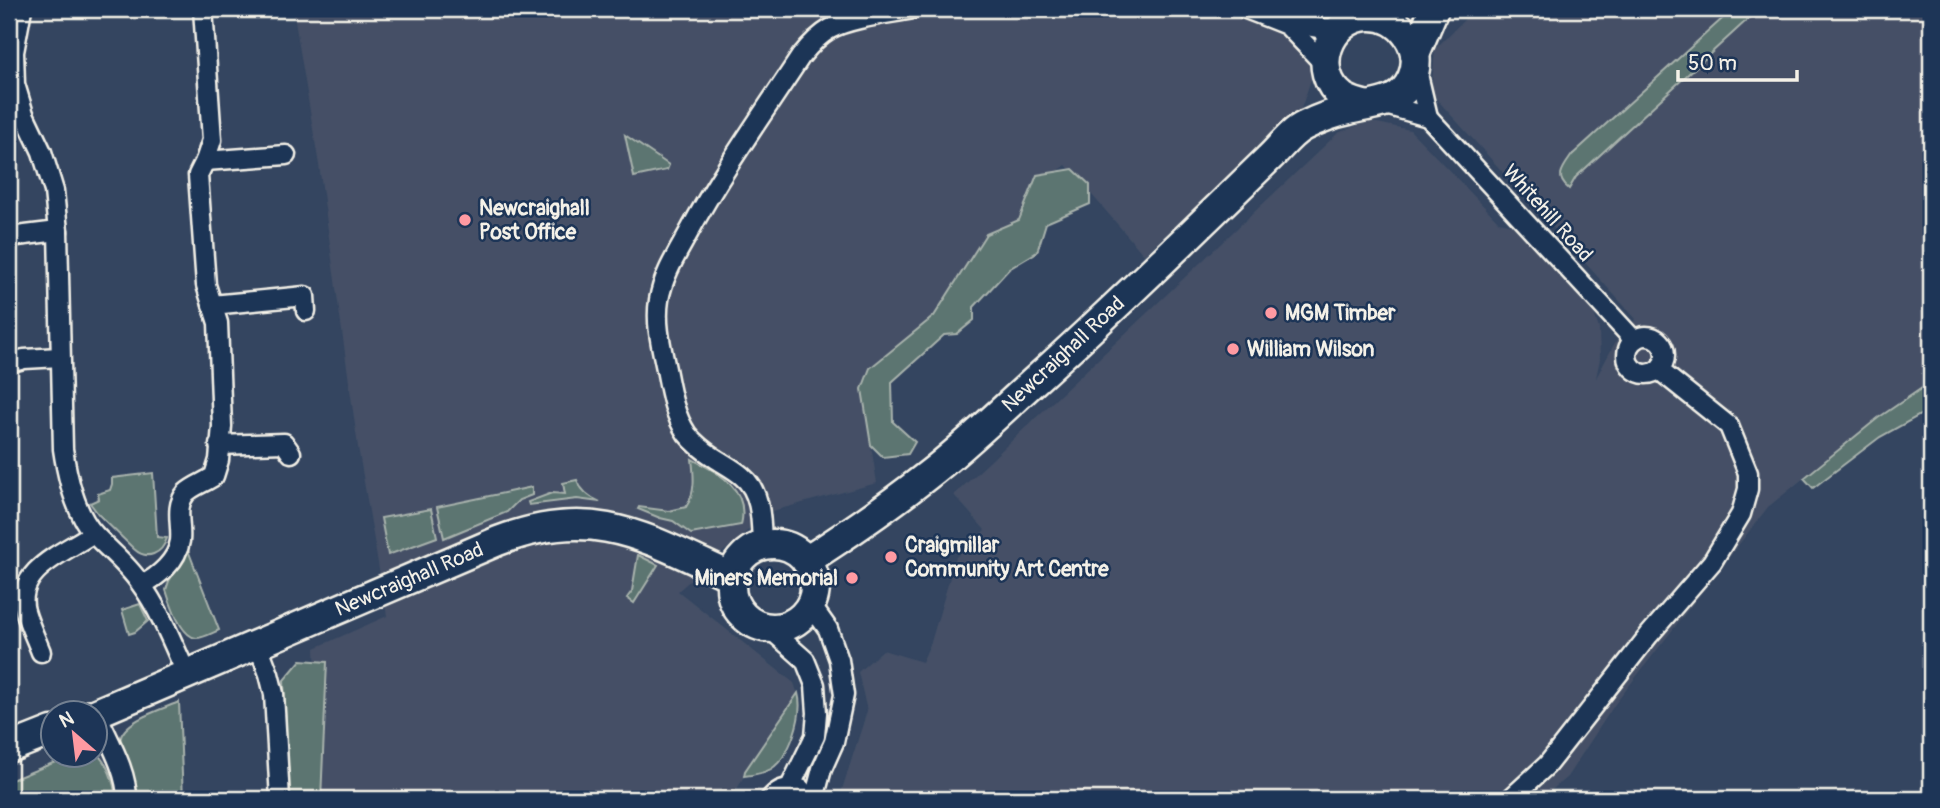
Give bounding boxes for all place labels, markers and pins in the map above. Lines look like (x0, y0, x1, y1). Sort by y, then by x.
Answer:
place label: Newcraighall Post Office (479, 195, 590, 246)
marker: Newcraighall Post Office (457, 212, 473, 228)
place label: MGM Timber (1285, 300, 1396, 327)
marker: MGM Timber (1263, 305, 1279, 321)
place label: William Wilson (1247, 336, 1374, 363)
marker: William Wilson (1225, 341, 1241, 357)
place label: Craigmillar Community Art Centre (905, 532, 1109, 583)
marker: Craigmillar Community Art Centre (883, 549, 899, 565)
place label: Miners Memorial (694, 565, 838, 592)
marker: Miners Memorial (844, 570, 860, 586)

